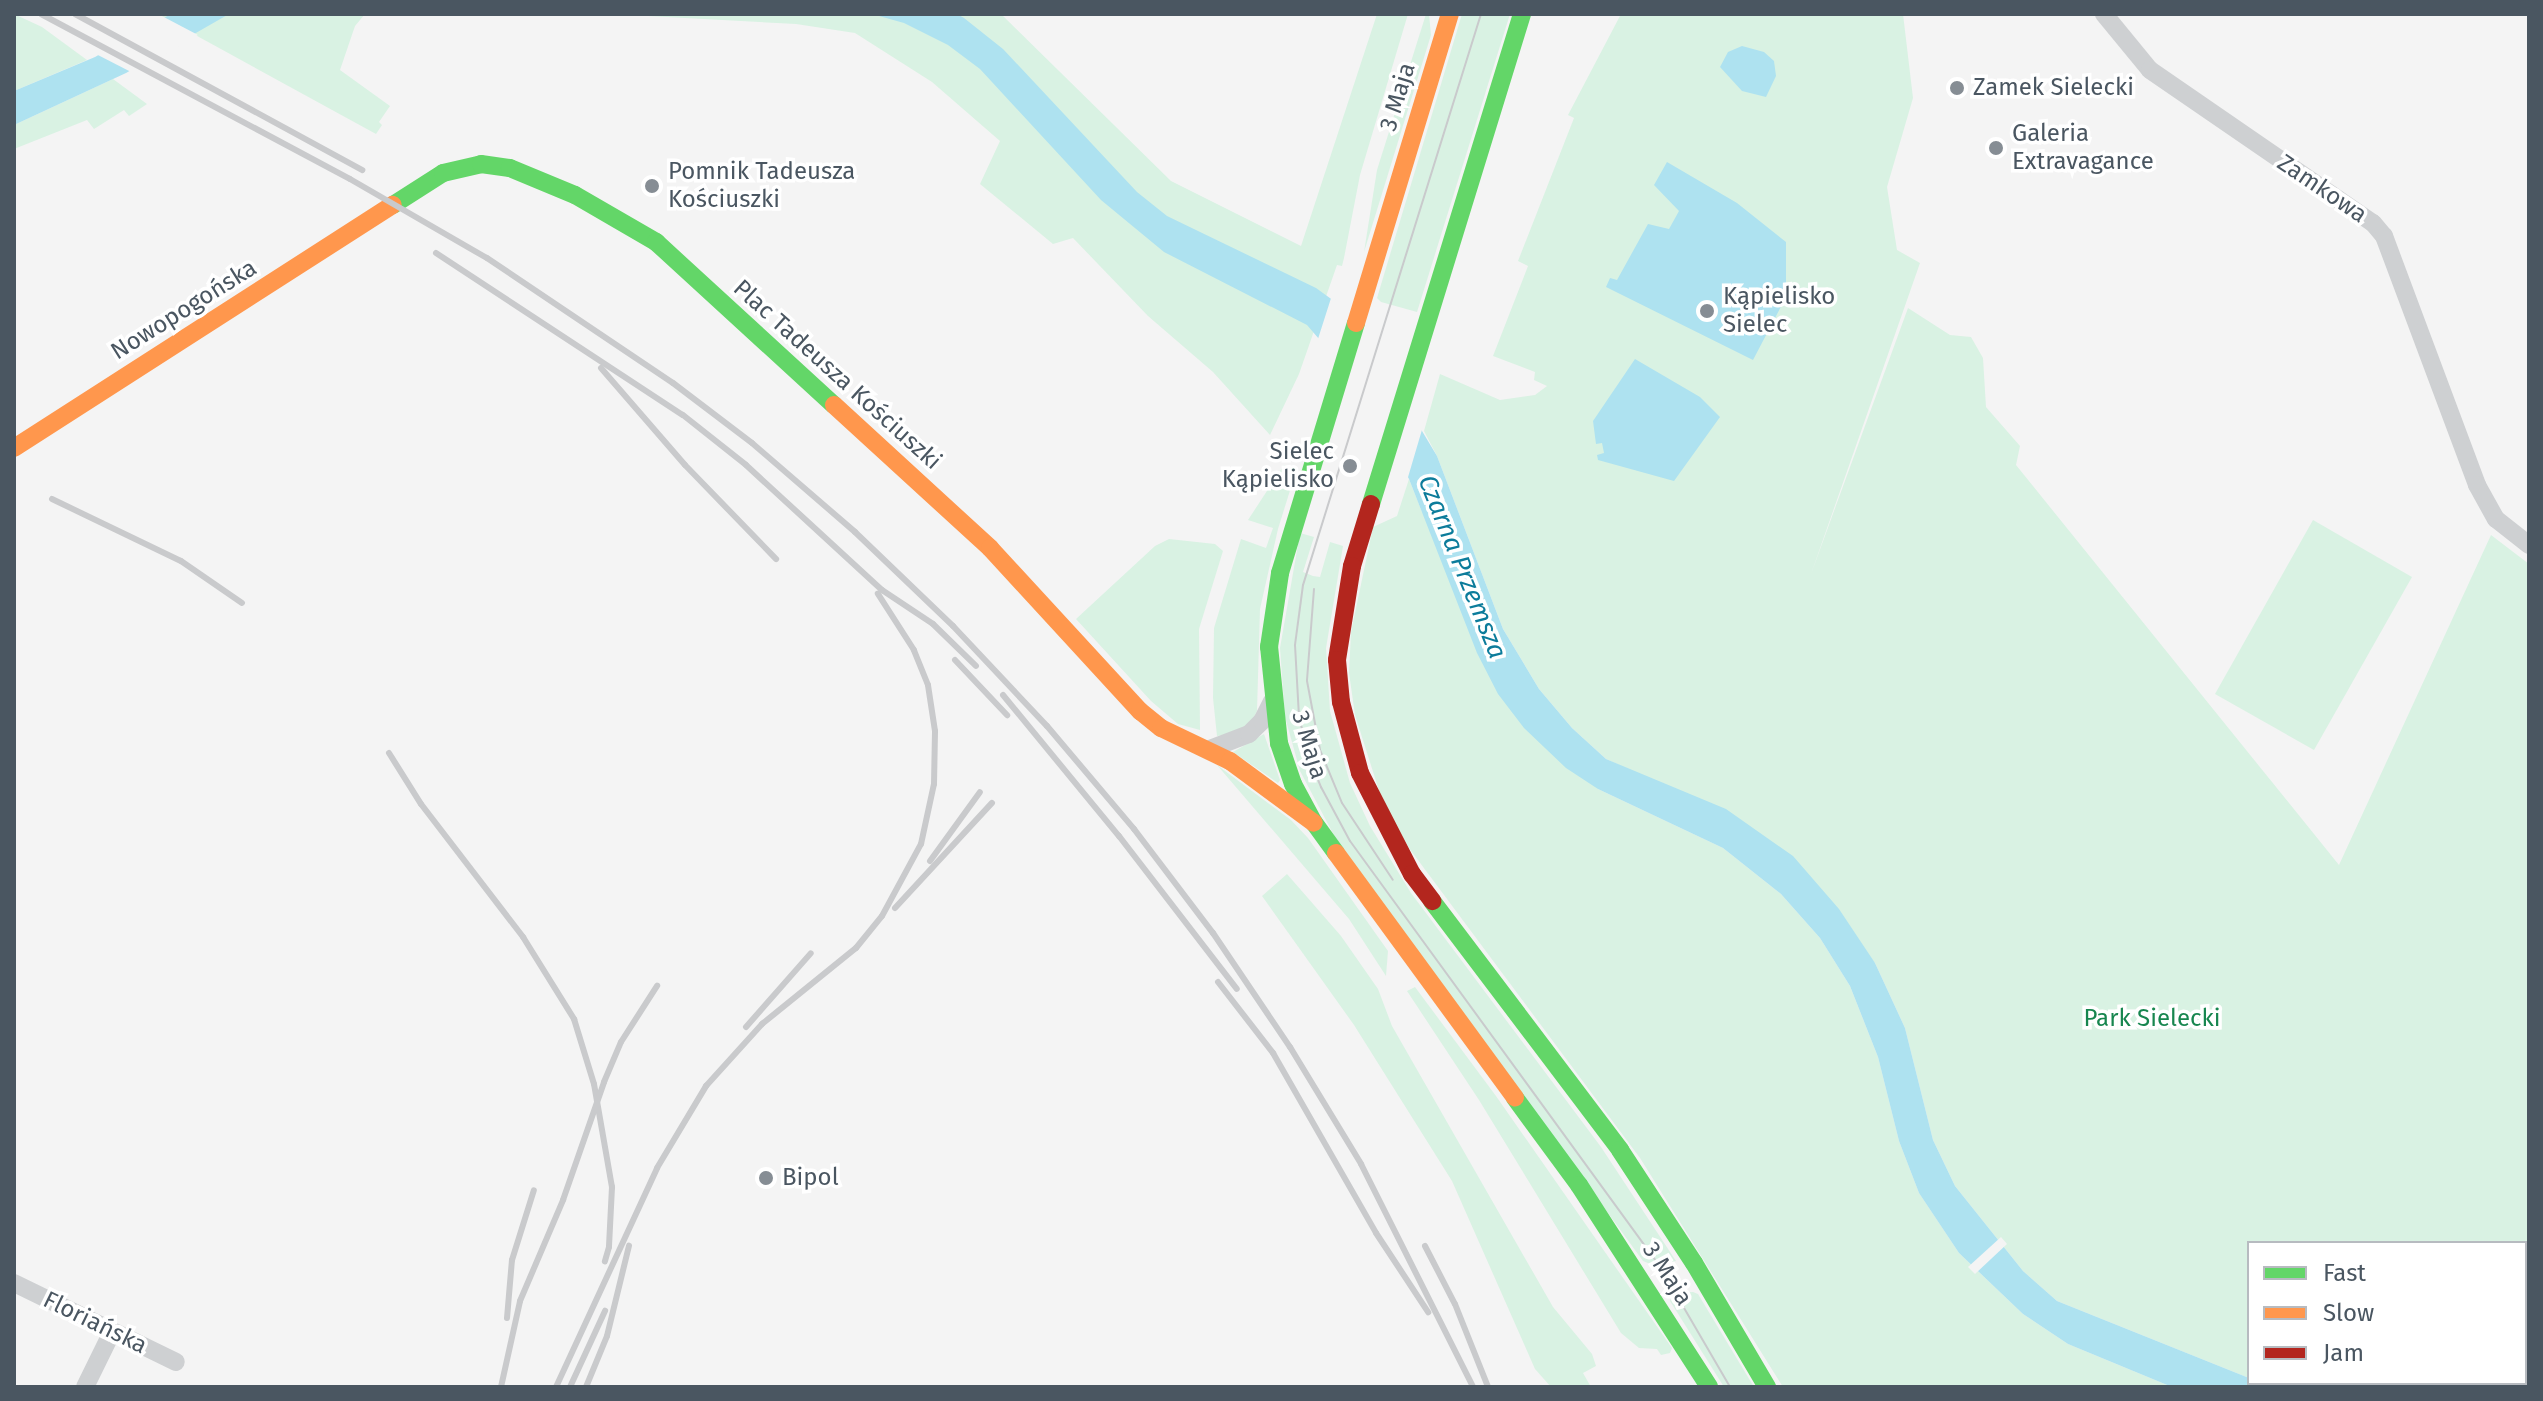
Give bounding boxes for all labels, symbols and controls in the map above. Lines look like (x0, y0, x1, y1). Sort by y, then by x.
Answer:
street label: 3 Maja (1374, 60, 1422, 134)
place label: Zamek Sielecki (1973, 74, 2134, 102)
marker: Zamek Sielecki (1948, 79, 1966, 97)
place label: Galeria Extravagance (2012, 120, 2154, 176)
marker: Galeria Extravagance (1987, 139, 2005, 157)
street label: Zamkowa (2272, 149, 2372, 229)
place label: Pomnik Tadeusza Kościuszki (668, 158, 855, 214)
marker: Pomnik Tadeusza Kościuszki (643, 177, 661, 195)
street label: Nowopogońska (106, 254, 262, 366)
street label: Plac Tadeusza Kościuszki (727, 274, 947, 476)
place label: Kąpielisko Sielec (1723, 283, 1835, 339)
marker: Kąpielisko Sielec (1698, 302, 1716, 320)
place label: Sielec Kąpielisko (1222, 438, 1334, 494)
marker: Sielec Kąpielisko (1341, 457, 1359, 475)
water label: Czarna Przemsza (1411, 471, 1513, 663)
street label: 3 Maja (1285, 708, 1333, 782)
park label: Park Sielecki (2083, 1005, 2221, 1033)
place label: Bipol (782, 1164, 839, 1192)
marker: Bipol (757, 1169, 775, 1187)
street label: 3 Maja (1636, 1237, 1698, 1311)
legend (2247, 1241, 2527, 1385)
text: Fast (2323, 1259, 2366, 1287)
street label: Floriańska (38, 1286, 152, 1360)
text: Slow (2323, 1299, 2374, 1327)
text: Jam (2323, 1339, 2364, 1367)

